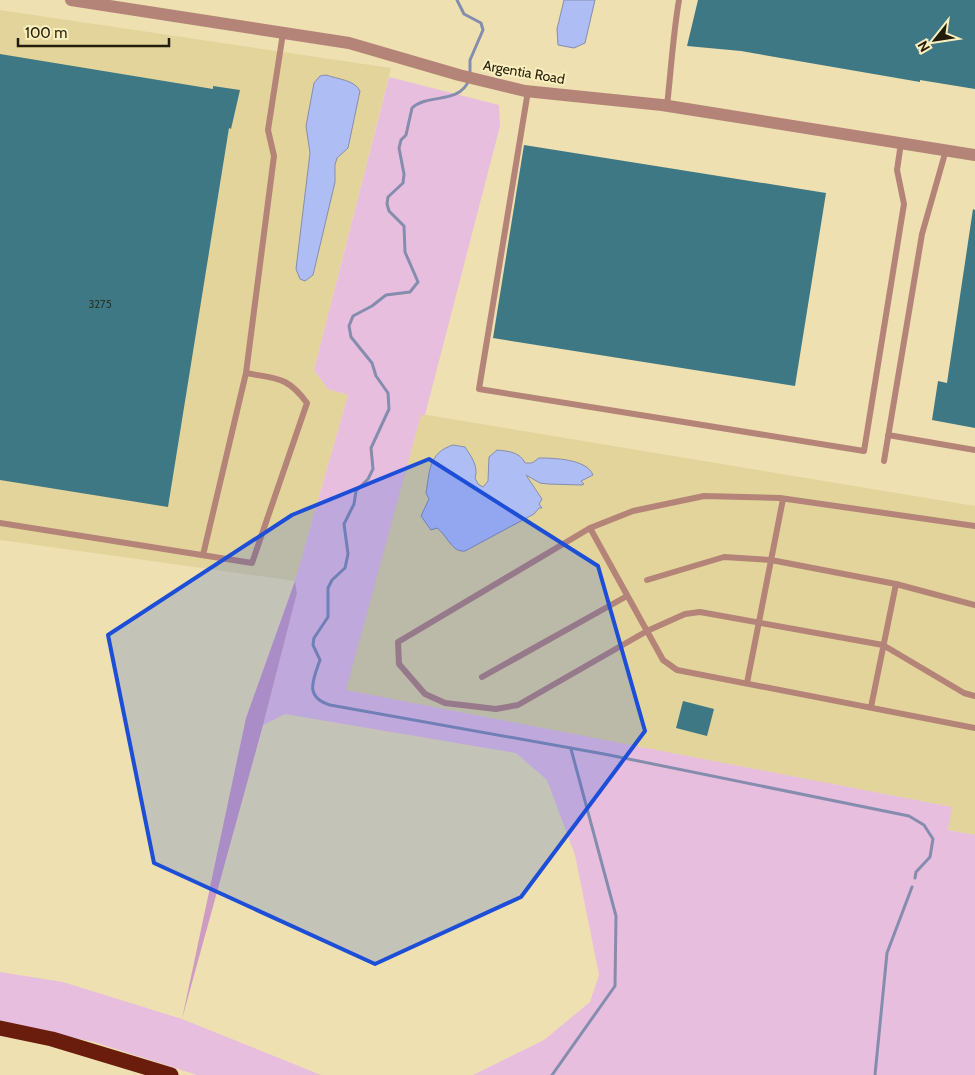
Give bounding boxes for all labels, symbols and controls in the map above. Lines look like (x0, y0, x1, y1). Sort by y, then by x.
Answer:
scale bar (18, 15, 169, 47)
north arrow (910, 15, 960, 65)
text: 100 m (25, 24, 67, 42)
text: N (913, 38, 934, 55)
street label: Argentia Road (482, 56, 566, 88)
house number: 3275 (88, 297, 112, 311)

